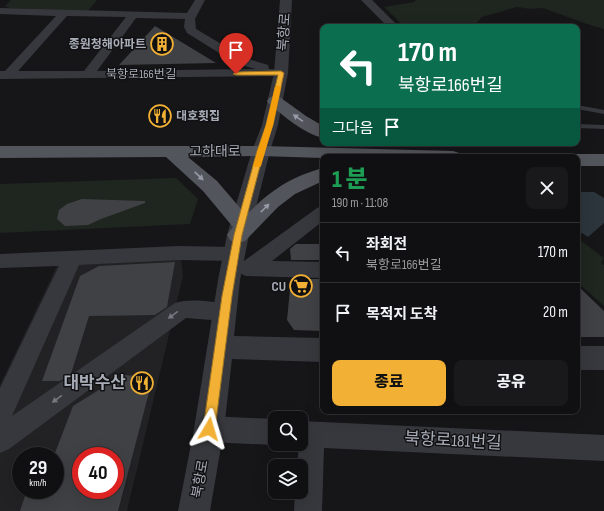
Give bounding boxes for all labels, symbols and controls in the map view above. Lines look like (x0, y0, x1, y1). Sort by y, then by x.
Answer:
street label: 북항로 (274, 12, 294, 52)
building icon: 종원청해아파트 (149, 31, 175, 57)
pin (219, 33, 253, 74)
text: 170 m (398, 36, 457, 69)
place label: 종원청해아파트 (69, 37, 146, 52)
icon: arrive (225, 39, 247, 61)
icon: left (332, 40, 384, 92)
street label: 북항로166번길 (106, 67, 176, 82)
text: 북항로166번길 (398, 75, 503, 96)
restaurant icon: 대호횟집 (147, 103, 173, 129)
place label: 대호횟집 (176, 109, 220, 124)
one-way arrow (293, 114, 304, 122)
icon: arrive (381, 116, 403, 138)
text: 그다음 (332, 119, 373, 138)
street label: 고하대로 (189, 143, 241, 160)
text: 1 분 (332, 165, 368, 194)
button: close (526, 167, 568, 209)
one-way arrow (194, 171, 204, 181)
text: 190 m · 11:08 (332, 195, 388, 211)
one-way arrow (260, 203, 270, 213)
text: 좌회전 (366, 235, 407, 254)
icon: left (332, 242, 354, 264)
text: 170 m (538, 243, 568, 262)
text: 북항로166번길 (366, 257, 442, 273)
supermarket icon: CU (288, 273, 314, 299)
place label: CU (272, 278, 286, 295)
icon: arrive (332, 302, 354, 324)
text: 20 m (543, 303, 568, 322)
text: 목적지 도착 (366, 305, 437, 324)
one-way arrow (168, 311, 179, 319)
button: 종료 (332, 360, 446, 406)
button: 공유 (454, 360, 568, 406)
restaurant icon: 대박수산 (129, 370, 155, 396)
place label: 대박수산 (63, 373, 126, 393)
one-way arrow (51, 395, 62, 403)
position arrow (188, 408, 230, 450)
map controls (268, 411, 308, 499)
button: search (268, 411, 308, 451)
street label: 북항로181번길 (404, 428, 502, 454)
speed limit sign: 40 (72, 447, 124, 499)
text: 29 (29, 456, 47, 480)
street label: 북항로 (188, 458, 212, 500)
button: layers (268, 459, 308, 499)
text: km/h (29, 477, 47, 489)

